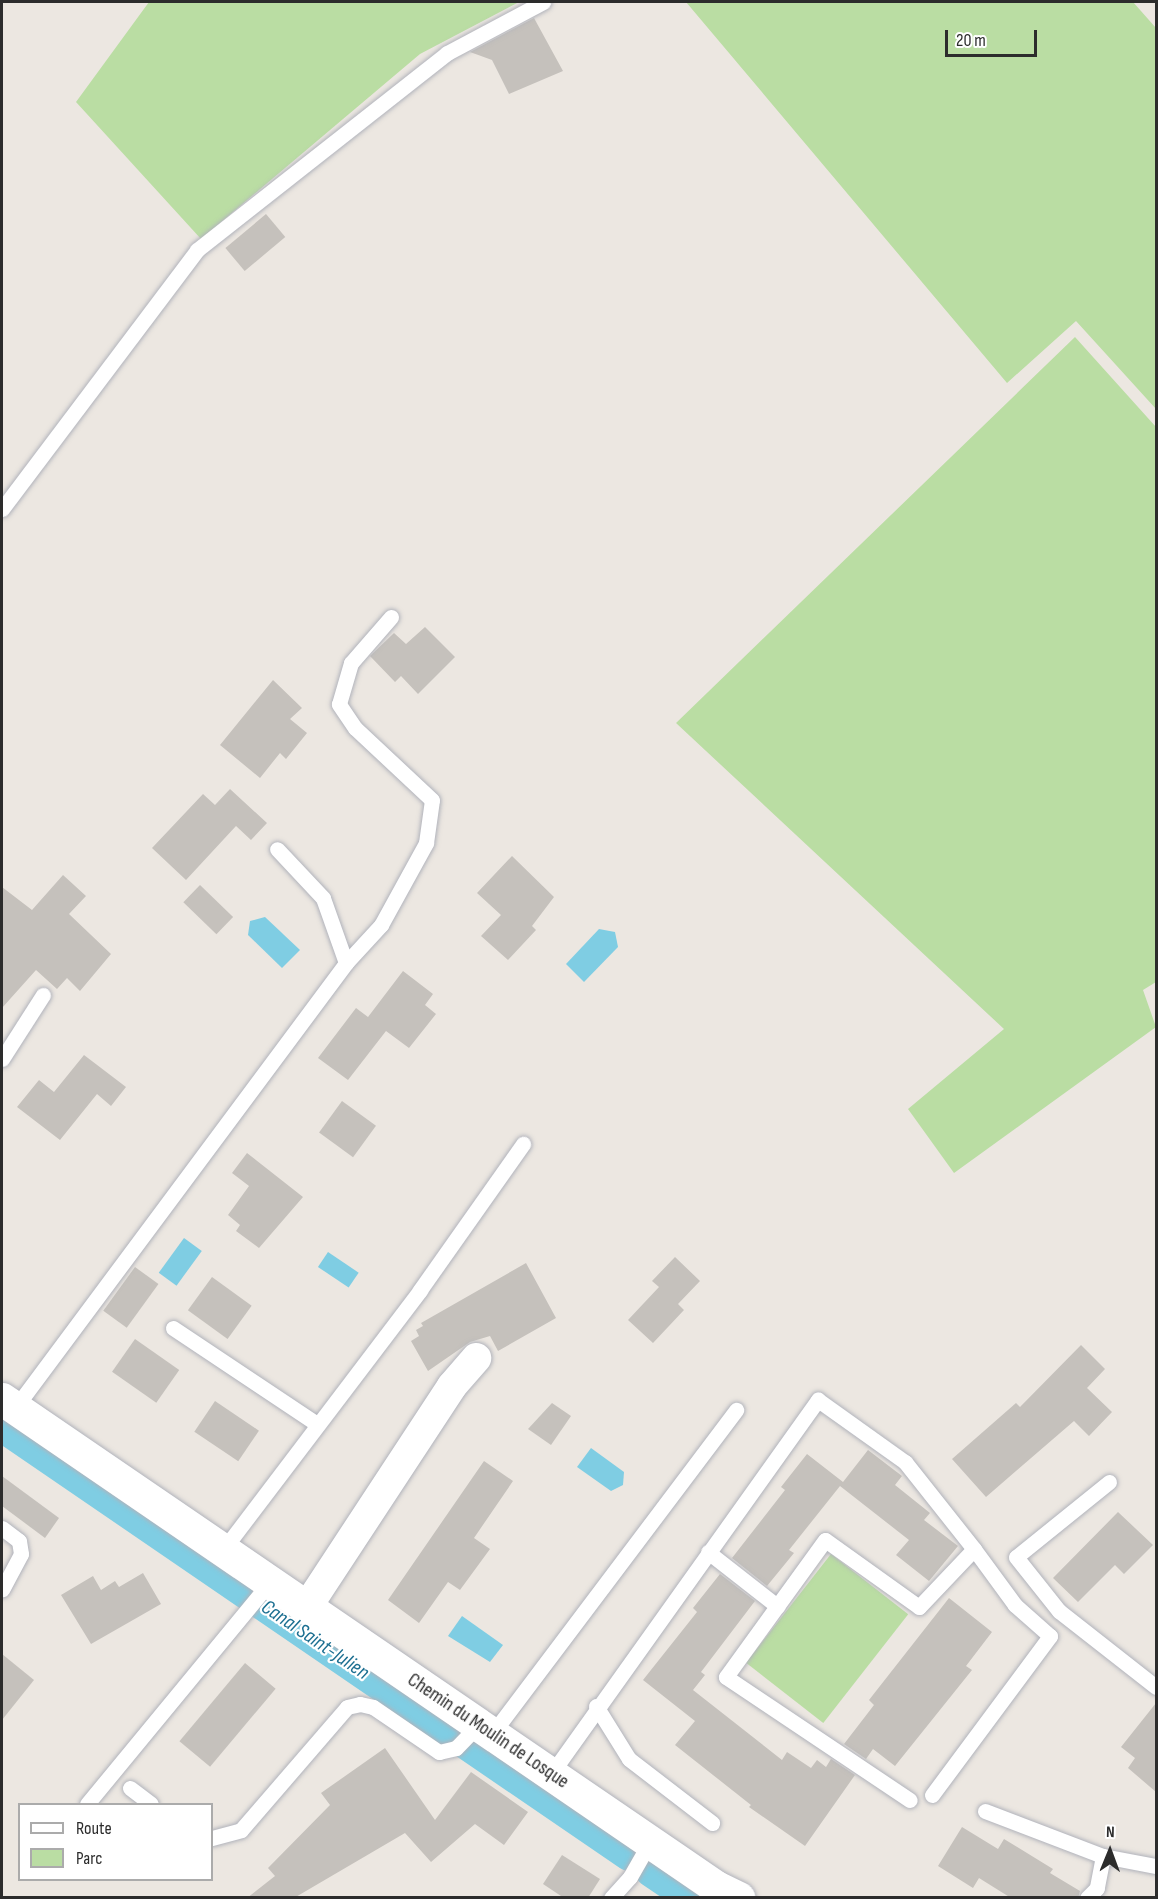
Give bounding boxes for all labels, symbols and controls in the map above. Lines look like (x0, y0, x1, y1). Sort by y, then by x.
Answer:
scale bar (948, 18, 1040, 56)
text: 20 m (956, 30, 986, 51)
water label: Canal Saint-Julien (256, 1595, 374, 1685)
street label: Chemin du Moulin de Losque (403, 1668, 573, 1794)
legend (18, 1803, 213, 1881)
text: Route (76, 1818, 112, 1839)
north arrow (1080, 1821, 1140, 1881)
text: N (1106, 1823, 1115, 1842)
text: Parc (76, 1848, 102, 1869)

